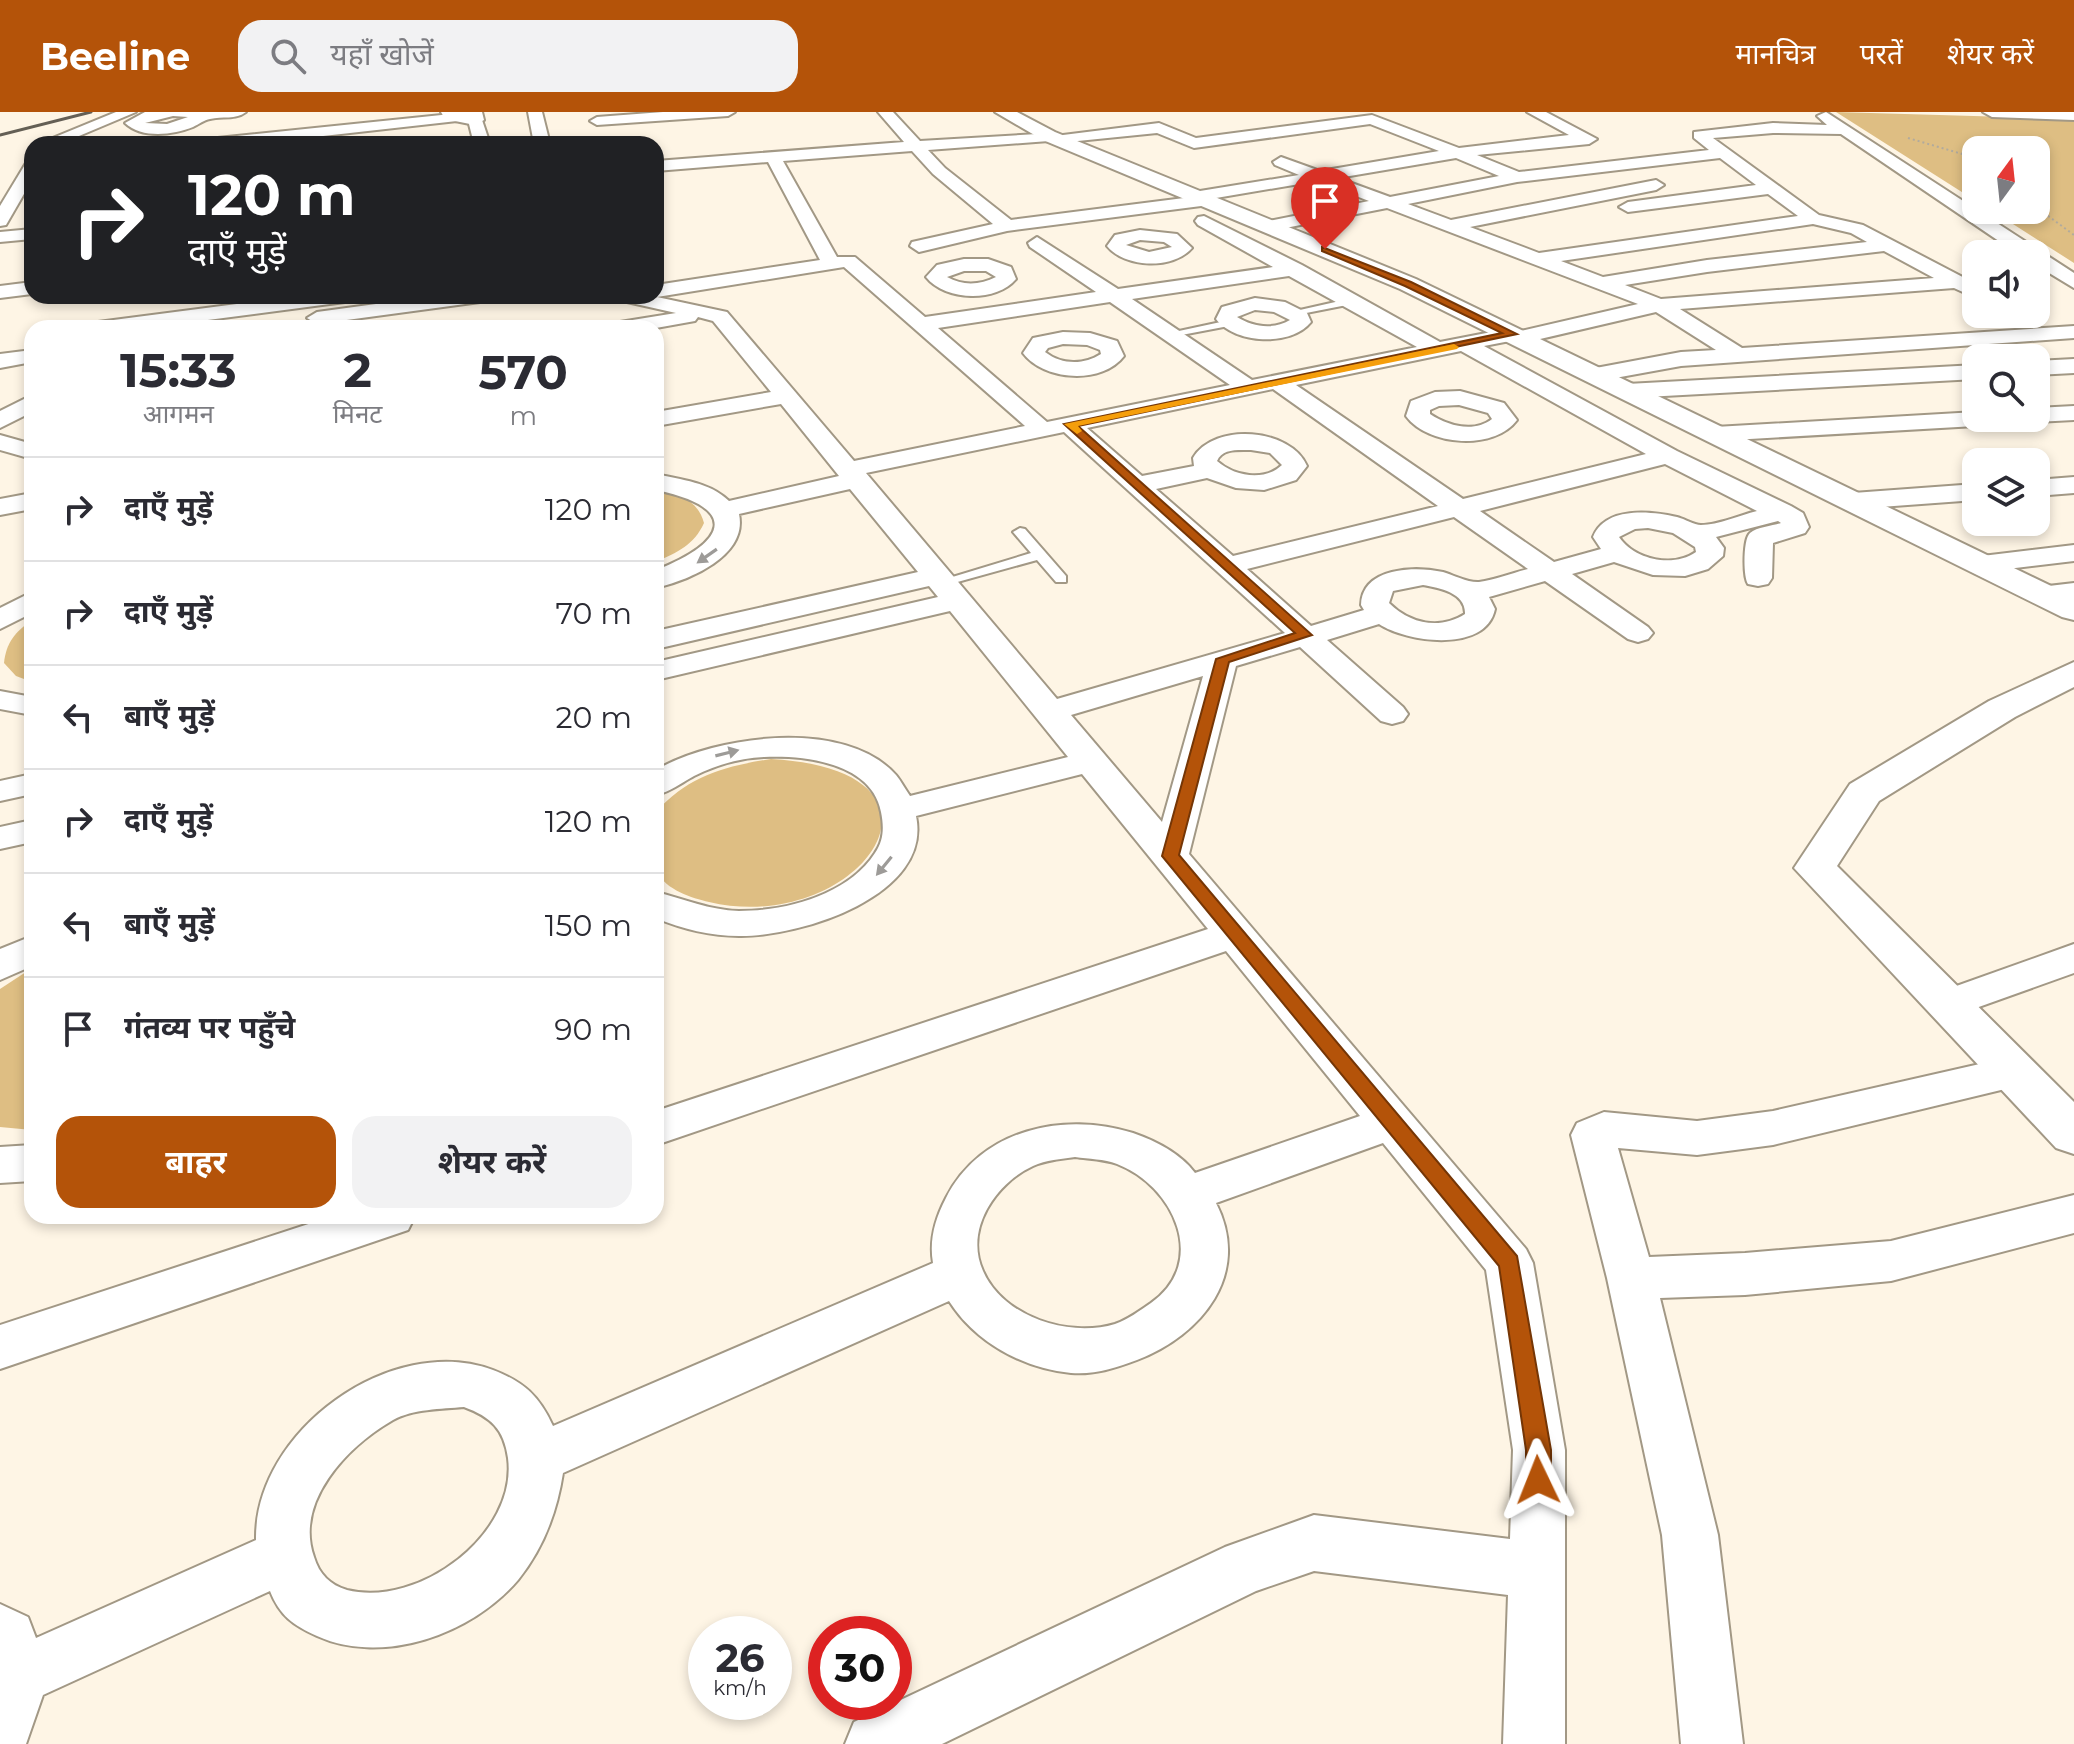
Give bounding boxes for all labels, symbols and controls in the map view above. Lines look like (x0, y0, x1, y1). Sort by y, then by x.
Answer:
search box (238, 20, 798, 92)
text: Beeline (40, 33, 190, 80)
icon: search (266, 34, 310, 78)
text: यहाँ खोजें (330, 36, 434, 73)
text: मानचित्र (1736, 37, 1816, 71)
text: परतें (1860, 37, 1903, 71)
text: शेयर करें (1947, 37, 2034, 71)
north arrow (1962, 136, 2050, 224)
map controls (1962, 136, 2050, 536)
text: 120 m (188, 161, 356, 229)
pin (1291, 167, 1359, 249)
icon: right (56, 168, 160, 272)
icon: arrive (1303, 179, 1347, 223)
text: दाएँ मुड़ें (188, 229, 287, 273)
button: sound (1962, 240, 2050, 328)
text: 15:33 (120, 341, 237, 399)
text: 2 (343, 341, 372, 399)
text: 570 (479, 343, 568, 401)
button: search (1962, 344, 2050, 432)
text: आगमन (143, 398, 214, 430)
text: मिनट (333, 398, 382, 430)
text: m (509, 400, 537, 432)
button: layers (1962, 448, 2050, 536)
icon: right (56, 487, 100, 531)
text: दाएँ मुड़ें (124, 489, 213, 526)
text: 120 m (545, 491, 632, 528)
one-way arrow (696, 548, 718, 564)
icon: right (56, 591, 100, 635)
text: दाएँ मुड़ें (124, 593, 213, 630)
text: 70 m (555, 595, 632, 632)
icon: left (56, 695, 100, 739)
text: बाएँ मुड़ें (124, 697, 215, 734)
text: 20 m (555, 699, 632, 736)
one-way arrow (714, 747, 739, 759)
icon: right (56, 799, 100, 843)
text: दाएँ मुड़ें (124, 801, 213, 838)
text: 120 m (545, 803, 632, 840)
one-way arrow (876, 856, 892, 876)
icon: left (56, 903, 100, 947)
text: बाएँ मुड़ें (124, 905, 215, 942)
text: 150 m (545, 907, 632, 944)
icon: arrive (56, 1007, 100, 1051)
text: गंतव्य पर पहुँचे (124, 1009, 295, 1046)
text: 90 m (554, 1011, 632, 1048)
button: बाहर (56, 1116, 336, 1208)
button: शेयर करें (352, 1116, 632, 1208)
position arrow (1496, 1438, 1580, 1522)
speed limit sign: 30 (808, 1616, 912, 1720)
text: 26 (715, 1633, 765, 1682)
text: km/h (713, 1676, 767, 1700)

